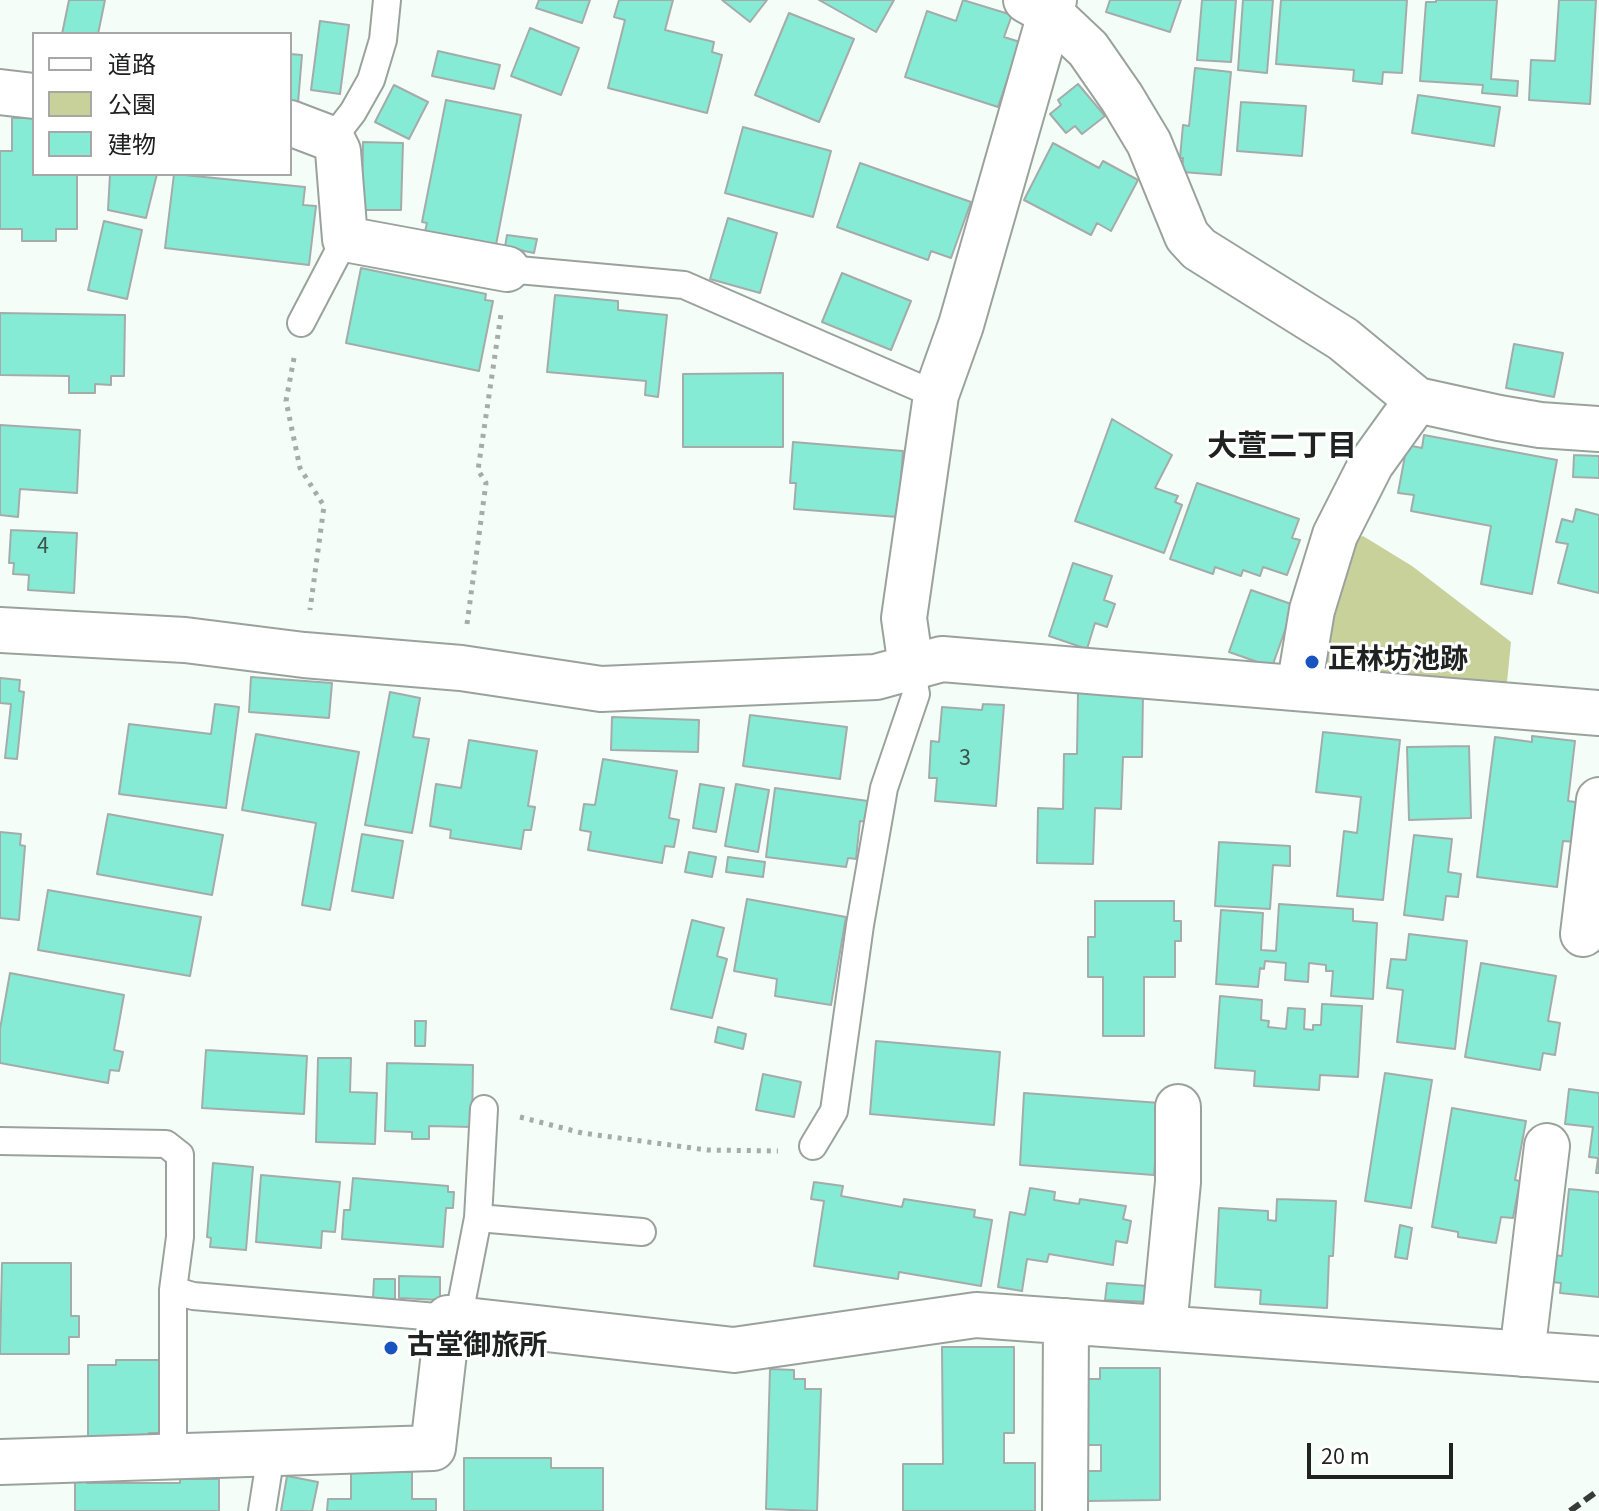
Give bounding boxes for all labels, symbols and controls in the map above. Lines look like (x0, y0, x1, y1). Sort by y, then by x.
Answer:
legend (32, 32, 292, 176)
text: 道路 (108, 48, 156, 83)
text: 公園 (108, 88, 156, 123)
text: 建物 (108, 128, 156, 163)
district label: 大萱二丁目 (1207, 431, 1357, 467)
house number: 4 (37, 534, 49, 562)
place label: 正林坊池跡 (1328, 645, 1468, 679)
marker: 正林坊池跡 (1303, 653, 1321, 671)
house number: 3 (959, 746, 971, 774)
place label: 古堂御旅所 (407, 1331, 547, 1365)
marker: 古堂御旅所 (382, 1339, 400, 1357)
scale bar (1311, 1427, 1457, 1477)
text: 20 m (1321, 1439, 1370, 1474)

